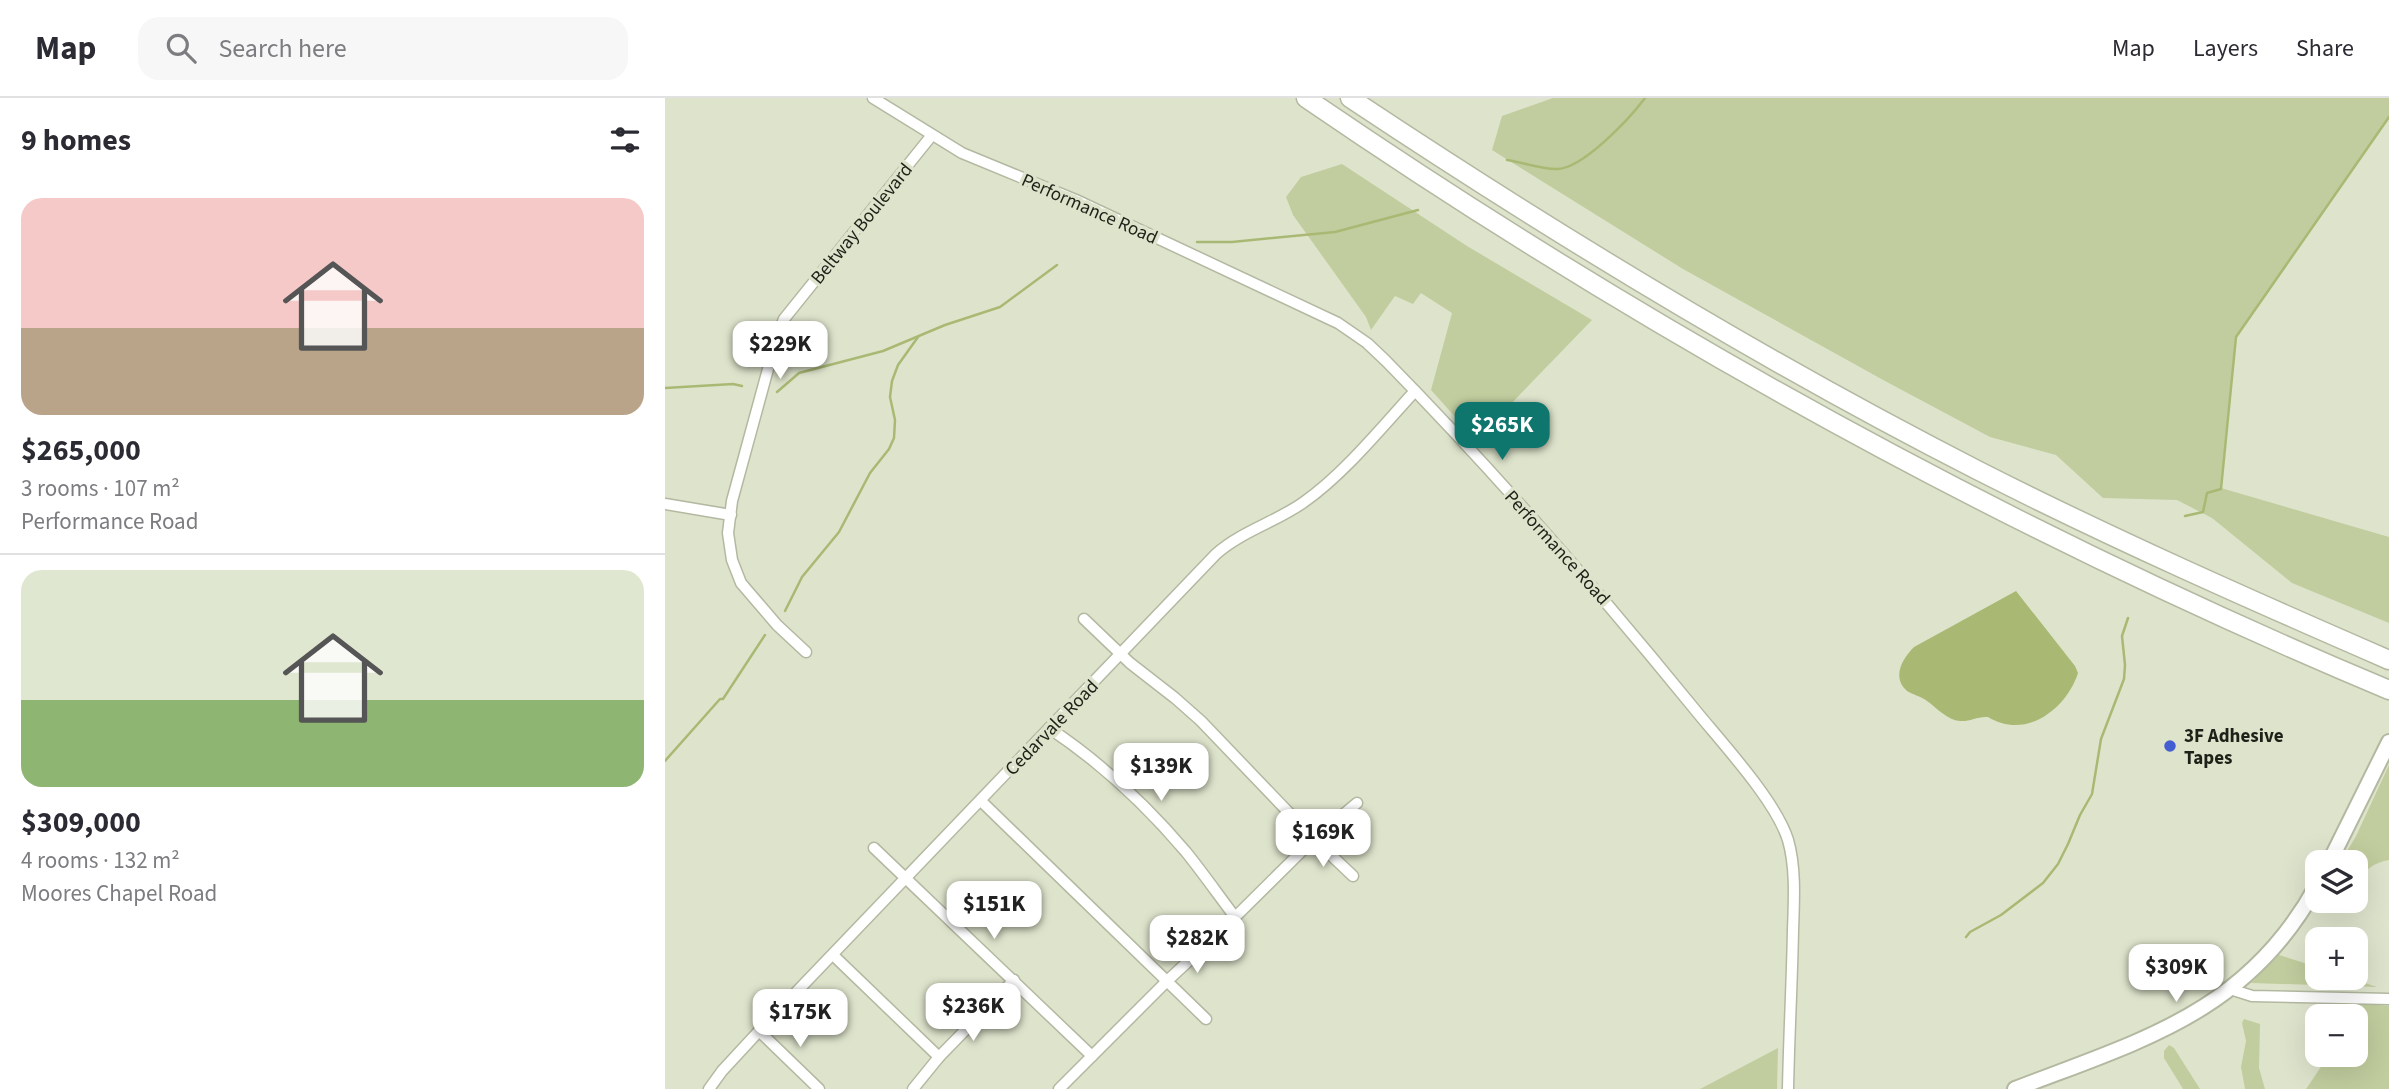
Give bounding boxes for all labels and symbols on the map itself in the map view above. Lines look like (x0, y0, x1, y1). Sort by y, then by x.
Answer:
street label: Beltway Boulevard (805, 158, 919, 290)
street label: Performance Road (1017, 167, 1162, 252)
pin: $229K (731, 322, 829, 381)
pin: $265K (1453, 402, 1551, 462)
street label: Performance Road (1498, 485, 1616, 611)
street label: Cedarvale Road (999, 674, 1105, 782)
place label: 3F Adhesive Tapes (2184, 723, 2284, 772)
marker: 3F Adhesive Tapes (2162, 738, 2178, 754)
pin: $139K (1112, 744, 1210, 803)
pin: $169K (1274, 810, 1372, 869)
pin: $151K (945, 882, 1043, 941)
pin: $282K (1148, 916, 1246, 975)
pin: $309K (2127, 944, 2225, 1004)
pin: $236K (924, 984, 1022, 1043)
pin: $175K (751, 990, 849, 1049)

